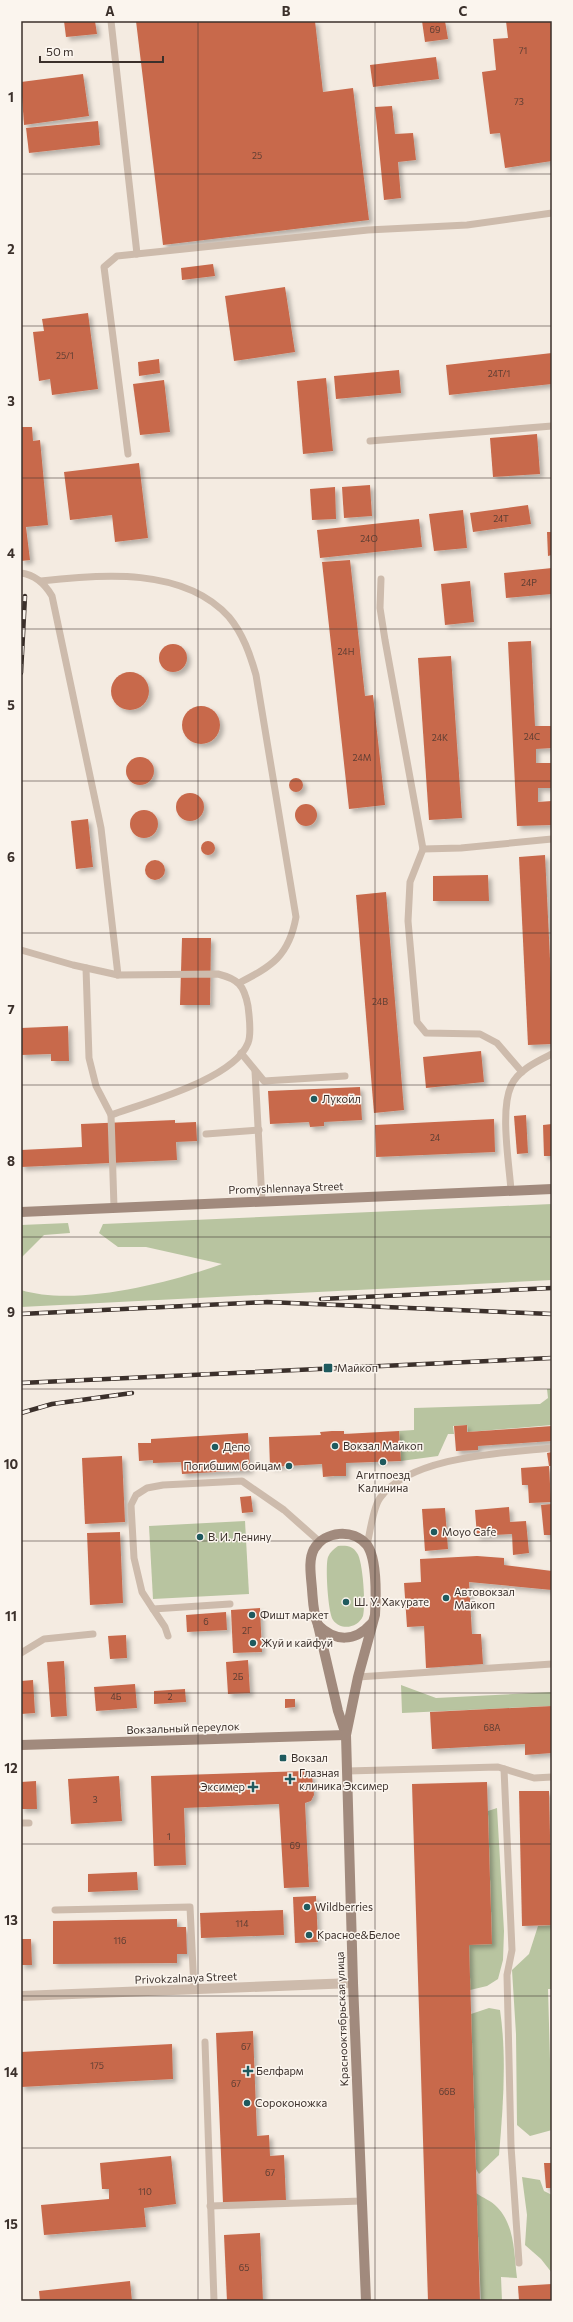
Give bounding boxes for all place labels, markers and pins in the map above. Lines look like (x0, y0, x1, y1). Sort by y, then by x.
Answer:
place label: Лукойл (322, 1092, 361, 1105)
marker: Лукойл (309, 1094, 319, 1104)
place label: Майкоп (337, 1361, 378, 1374)
marker: Майкоп (322, 1362, 334, 1374)
place label: Вокзал Майкоп (343, 1439, 423, 1452)
place label: Депо (223, 1440, 251, 1453)
marker: Вокзал Майкоп (330, 1441, 340, 1451)
marker: Депо (210, 1442, 220, 1452)
marker: Агитпоезд Калинина (378, 1457, 388, 1467)
place label: Погибшим бойцам (184, 1459, 281, 1472)
marker: Погибшим бойцам (284, 1461, 294, 1471)
place label: Агитпоезд Калинина (356, 1468, 411, 1494)
place label: Moyo Cafe (442, 1525, 496, 1538)
marker: Moyo Cafe (429, 1527, 439, 1537)
place label: В. И. Ленину (208, 1530, 272, 1543)
marker: В. И. Ленину (195, 1532, 205, 1542)
place label: Автовокзал Майкоп (454, 1585, 515, 1611)
marker: Автовокзал Майкоп (441, 1593, 451, 1603)
place label: Ш. У. Хакурате (354, 1595, 429, 1608)
marker: Ш. У. Хакурате (341, 1597, 351, 1607)
place label: Фишт маркет (260, 1608, 329, 1621)
marker: Фишт маркет (247, 1610, 257, 1620)
place label: Жуй и кайфуй (261, 1636, 333, 1649)
marker: Жуй и кайфуй (248, 1638, 258, 1648)
place label: Вокзал (291, 1751, 328, 1764)
marker: Вокзал (278, 1753, 288, 1763)
place label: Глазная клиника Эксимер (299, 1766, 389, 1792)
marker: Глазная клиника Эксимер (284, 1773, 296, 1785)
place label: Эксимер (200, 1780, 245, 1793)
marker: Эксимер (248, 1782, 258, 1792)
place label: Wildberries (315, 1900, 373, 1913)
marker: Wildberries (302, 1902, 312, 1912)
place label: Красное&Белое (317, 1928, 400, 1941)
marker: Красное&Белое (304, 1930, 314, 1940)
place label: Белфарм (256, 2064, 304, 2077)
marker: Белфарм (243, 2066, 253, 2076)
place label: Сороконожка (255, 2096, 327, 2109)
marker: Сороконожка (242, 2098, 252, 2108)

